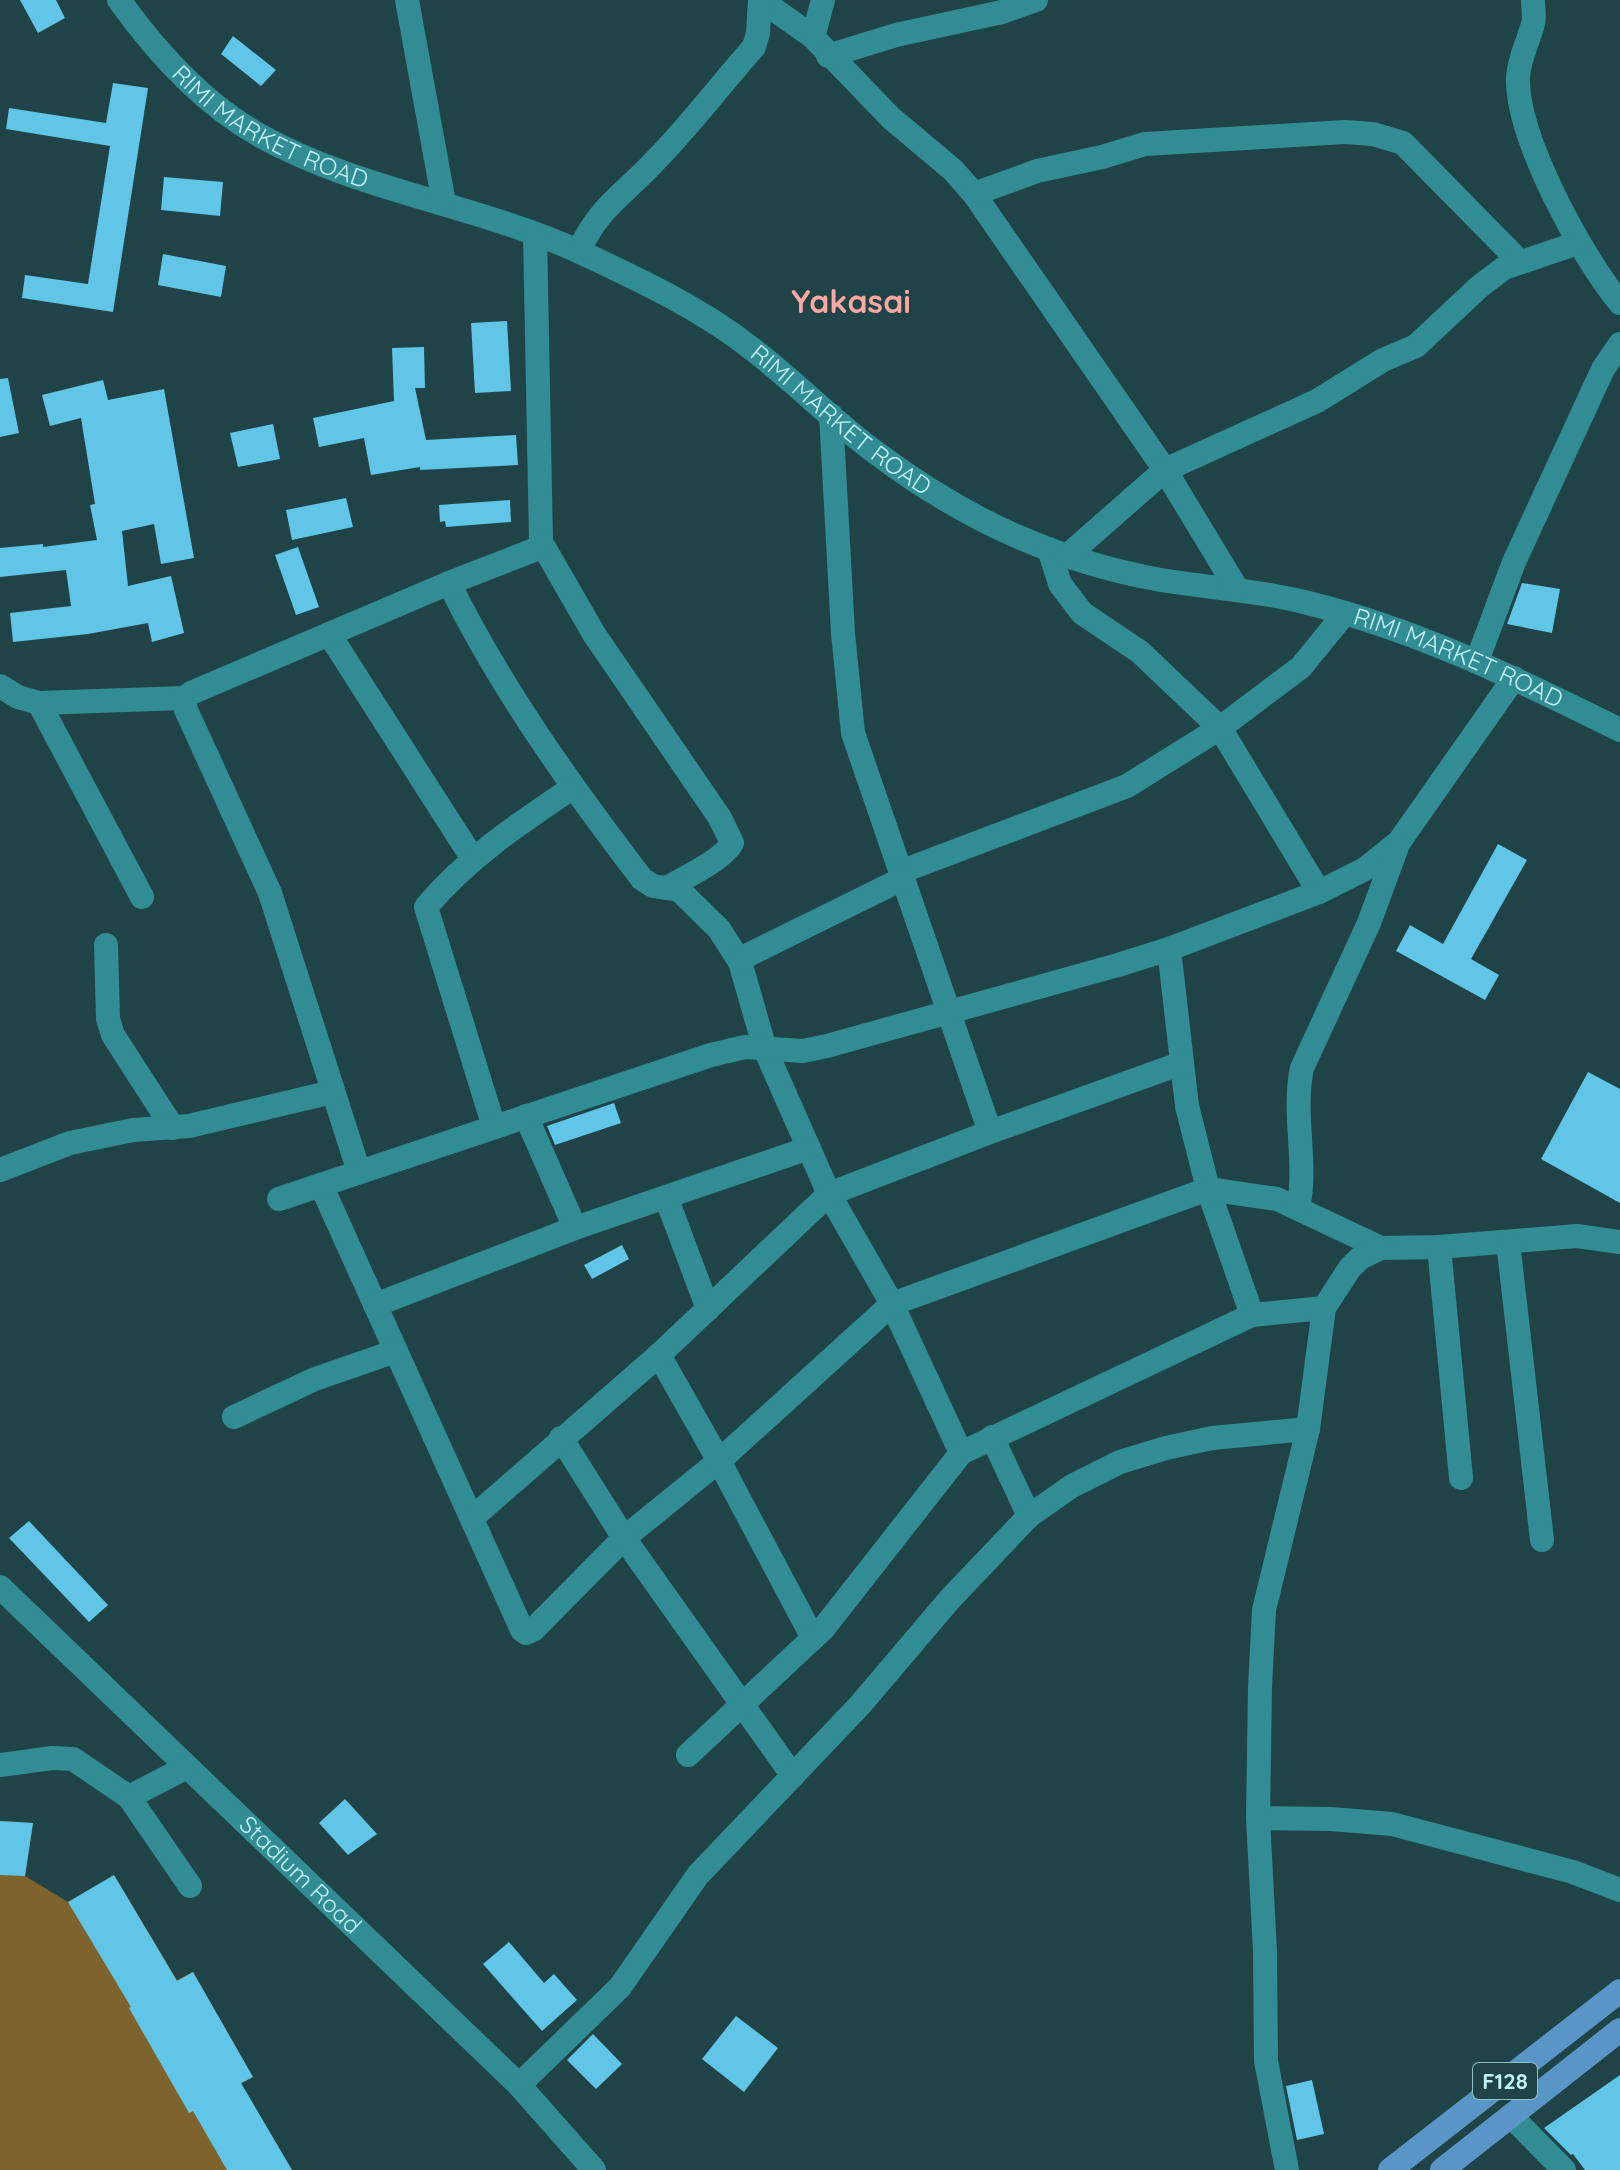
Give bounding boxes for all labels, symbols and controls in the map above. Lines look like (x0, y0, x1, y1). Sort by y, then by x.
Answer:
street label: RIMI MARKET ROAD (166, 58, 372, 194)
district label: Yakasai (791, 281, 911, 321)
street label: RIMI MARKET ROAD (745, 337, 937, 501)
street label: RIMI MARKET ROAD (1350, 601, 1568, 714)
street label: Stadium Road (234, 1809, 368, 1940)
road number: F128 (1473, 2063, 1537, 2099)

